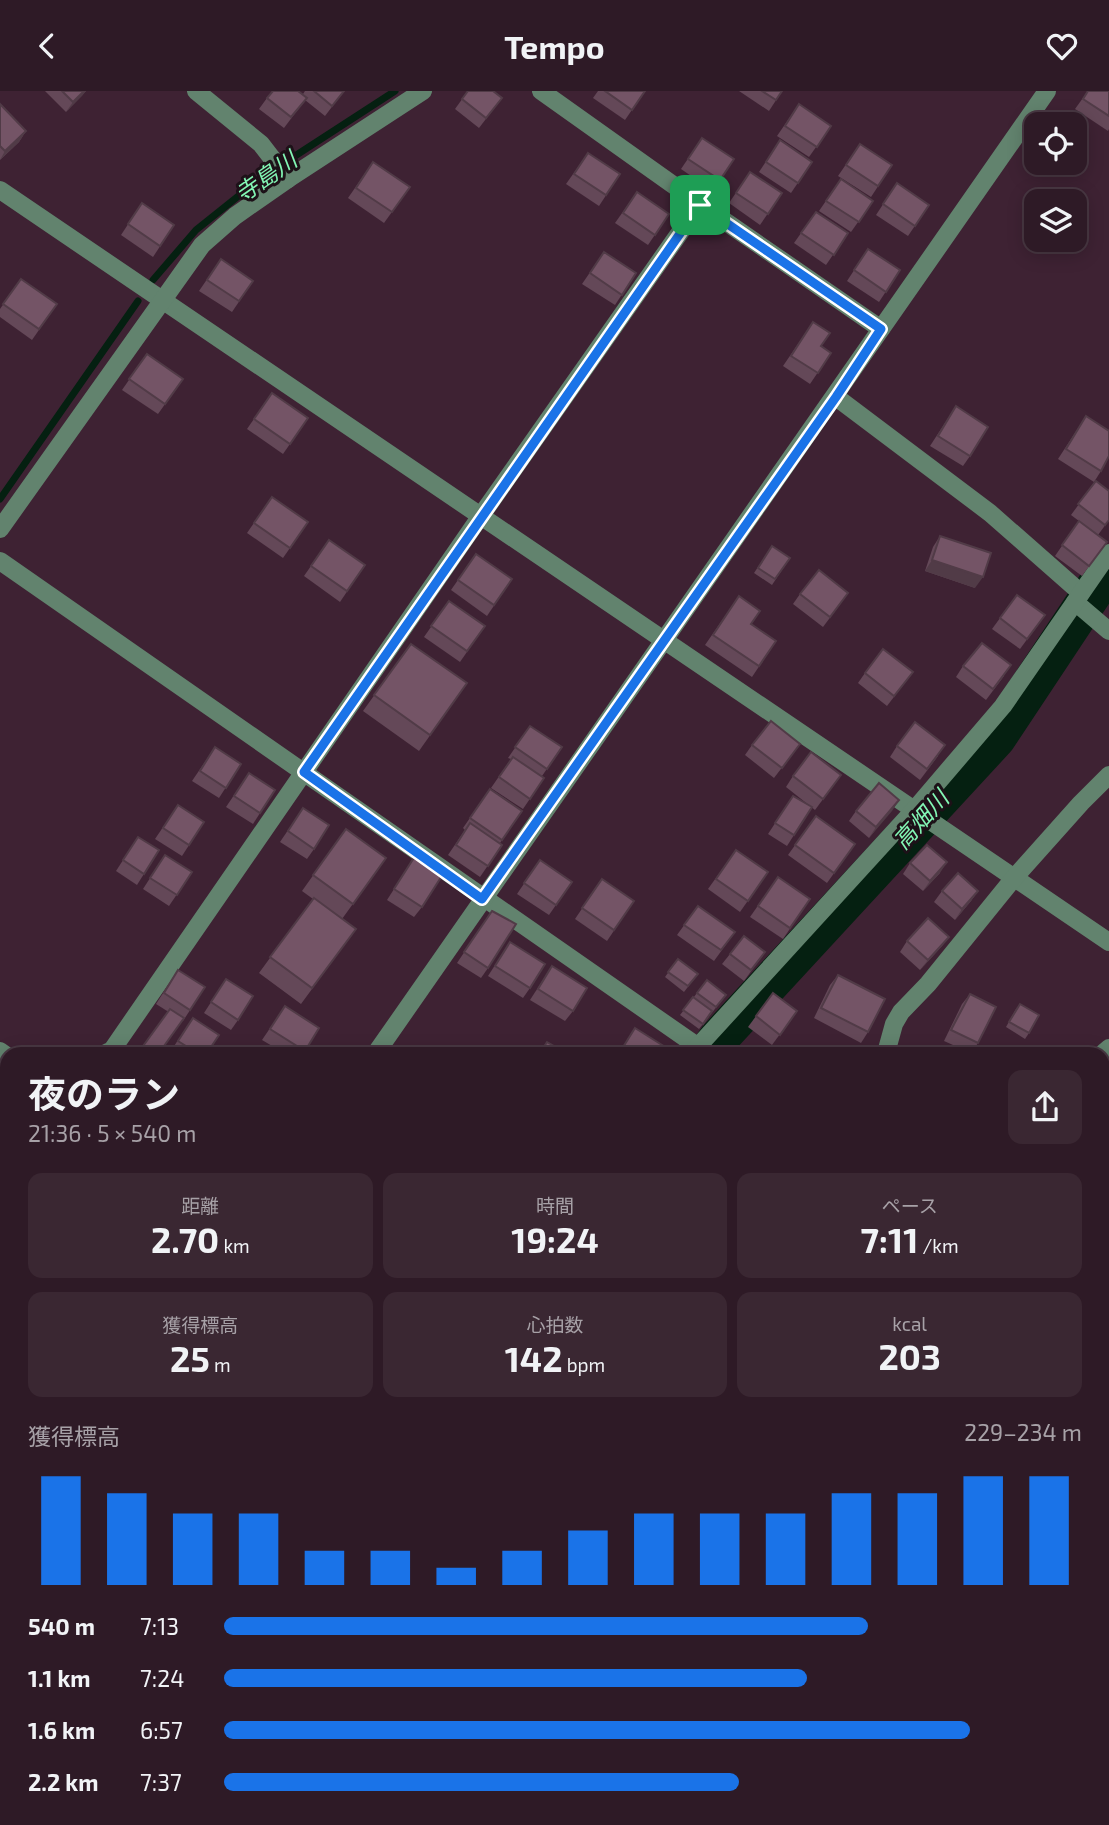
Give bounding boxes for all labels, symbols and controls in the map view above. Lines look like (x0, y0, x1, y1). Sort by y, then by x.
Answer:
icon: back (28, 27, 66, 65)
text: Tempo (504, 27, 605, 65)
icon: heart (1043, 27, 1081, 65)
map controls (1024, 112, 1087, 252)
button: locate (1024, 112, 1087, 175)
water label: 寺島川 (229, 143, 304, 207)
pin (670, 175, 730, 235)
icon: arrive (681, 186, 719, 224)
button: layers (1024, 189, 1087, 252)
water label: 高畑川 (887, 782, 956, 854)
text: 夜のラン (28, 1070, 180, 1116)
button: share (1008, 1070, 1082, 1144)
text: 21:36 · 5 × 540 m (28, 1119, 196, 1147)
text: 距離 (181, 1194, 219, 1217)
text: 時間 (536, 1194, 574, 1217)
text: ペース (882, 1194, 938, 1217)
text: 2.70 (151, 1218, 219, 1260)
text: 19:24 (511, 1218, 599, 1260)
text: 7:11 (861, 1218, 918, 1260)
text: km (219, 1234, 250, 1257)
text: /km (918, 1234, 959, 1257)
text: kcal (892, 1312, 927, 1335)
text: 獲得標高 (162, 1313, 238, 1336)
text: 心拍数 (526, 1313, 584, 1336)
text: 203 (879, 1335, 941, 1377)
text: 25 (170, 1337, 210, 1379)
text: 142 (505, 1337, 563, 1379)
text: m (210, 1353, 231, 1376)
text: bpm (563, 1353, 605, 1376)
text: 229–234 m (964, 1418, 1082, 1446)
text: 獲得標高 (28, 1422, 120, 1450)
text: 540 m (28, 1612, 95, 1640)
text: 7:13 (140, 1612, 179, 1640)
text: 1.1 km (28, 1664, 91, 1692)
text: 7:24 (140, 1664, 184, 1692)
text: 1.6 km (28, 1716, 95, 1744)
text: 6:57 (140, 1716, 183, 1744)
text: 2.2 km (28, 1768, 98, 1796)
text: 7:37 (140, 1768, 182, 1796)

